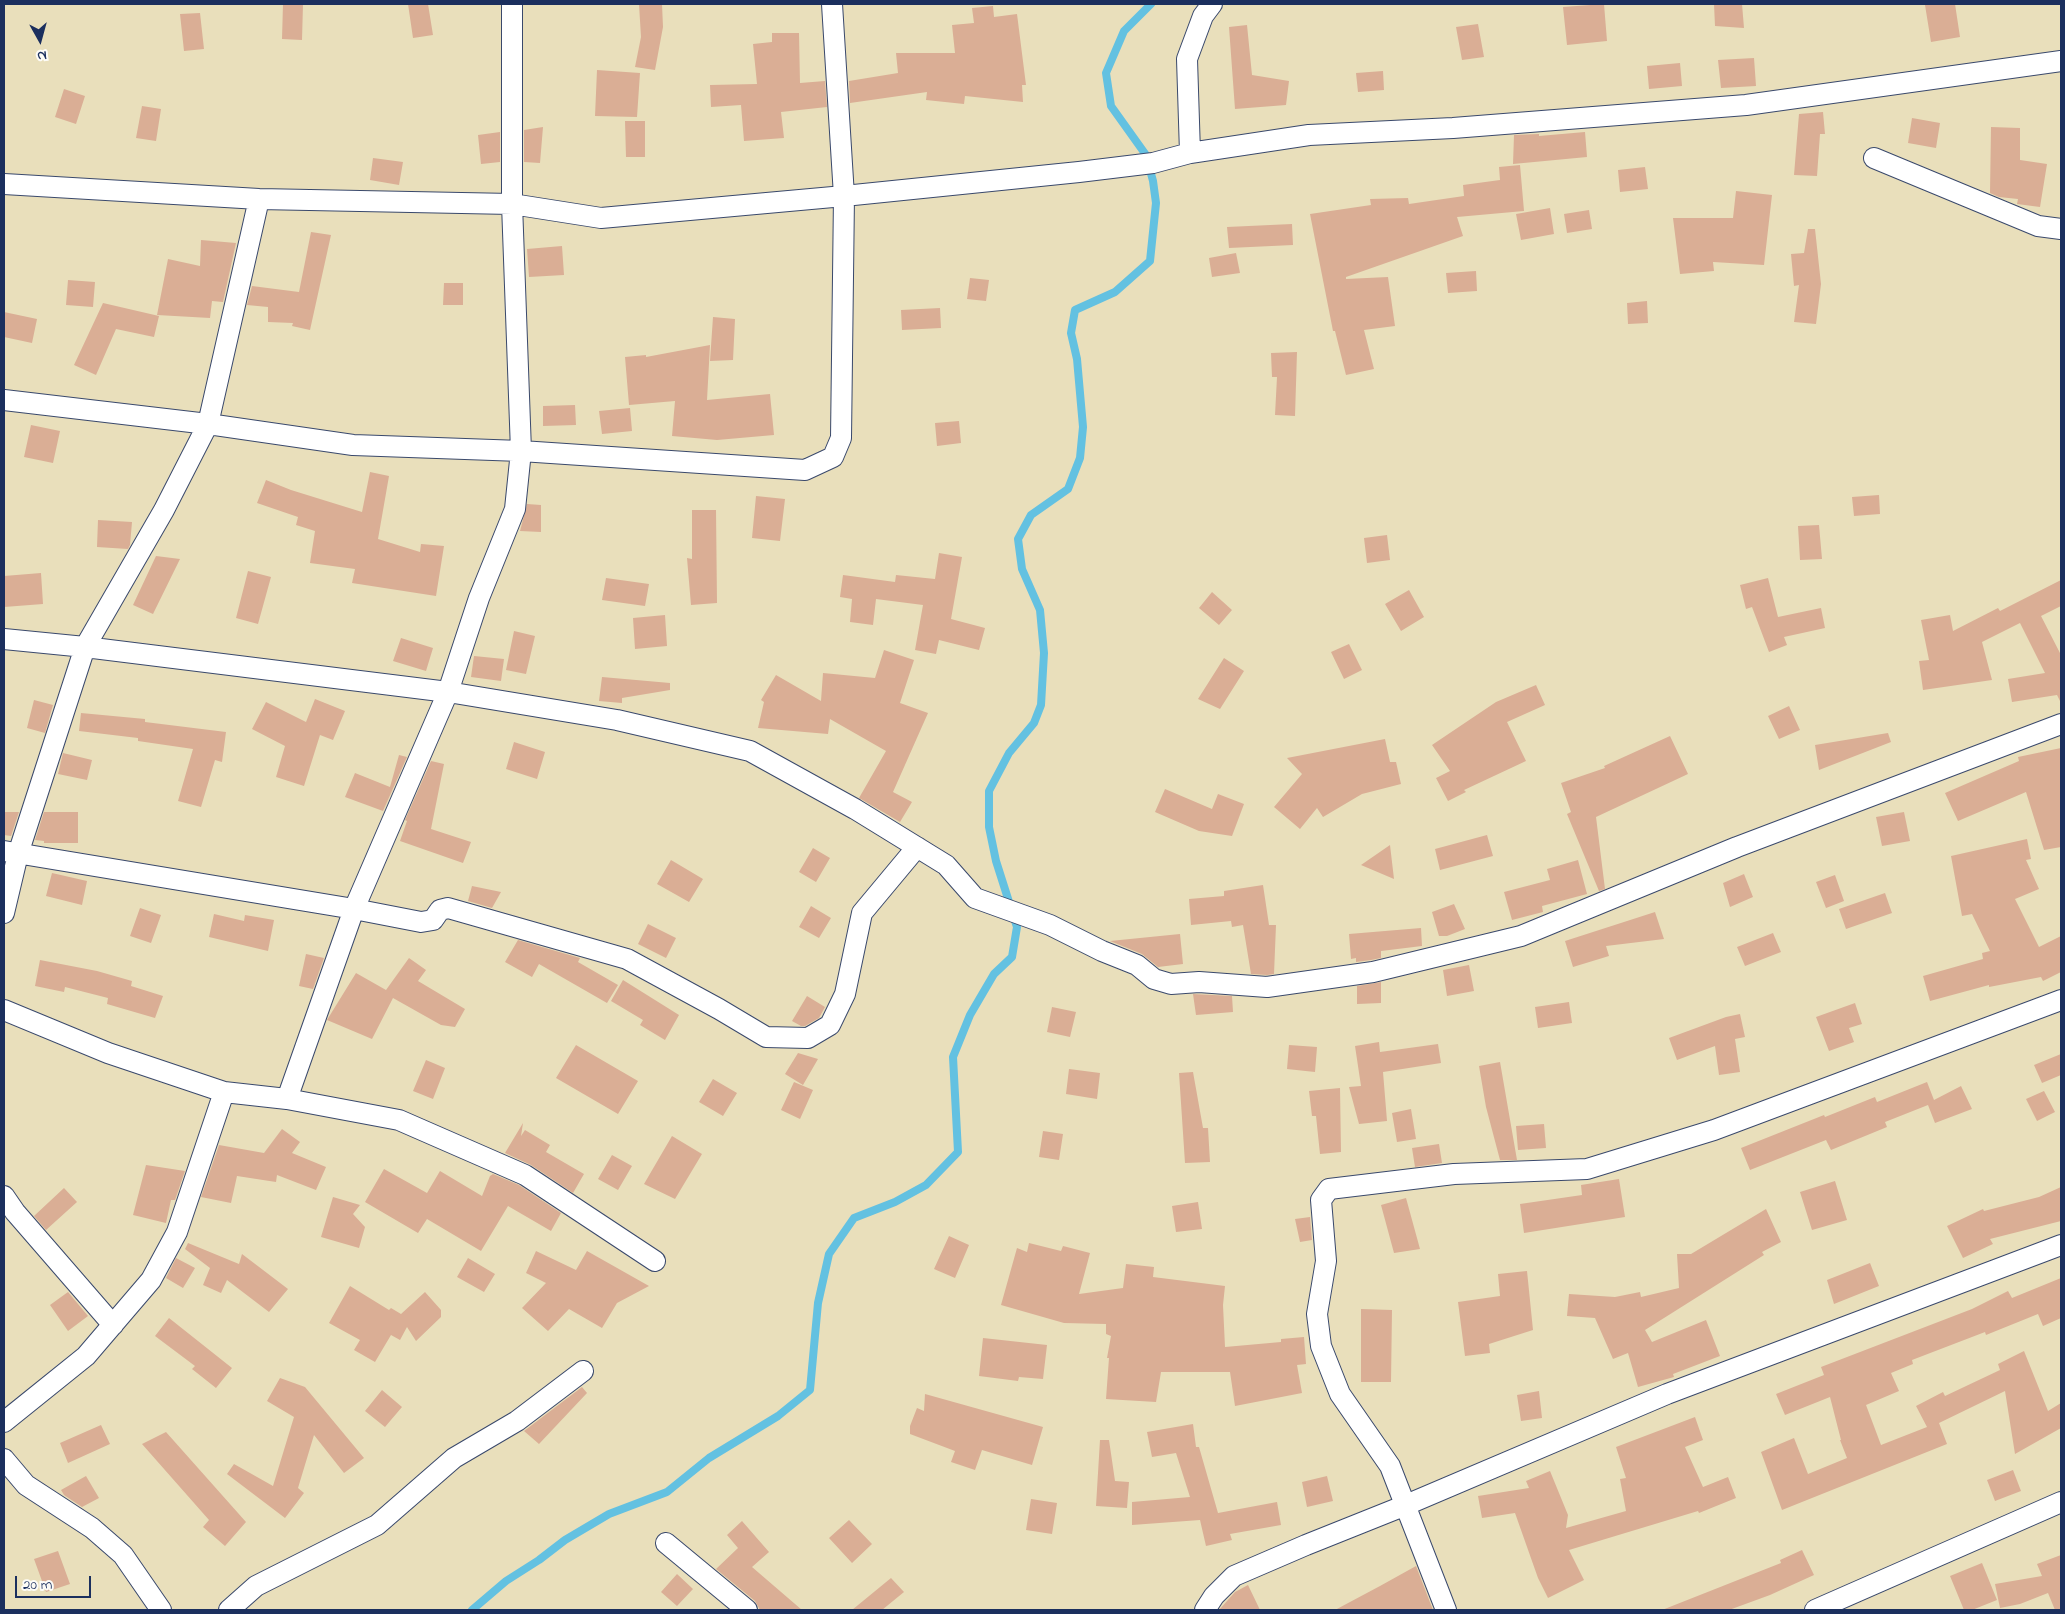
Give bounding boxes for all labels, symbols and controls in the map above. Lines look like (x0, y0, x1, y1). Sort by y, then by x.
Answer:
north arrow (15, 15, 65, 65)
text: N (36, 44, 48, 66)
scale bar (18, 1566, 94, 1598)
text: 20 m (23, 1574, 52, 1596)

